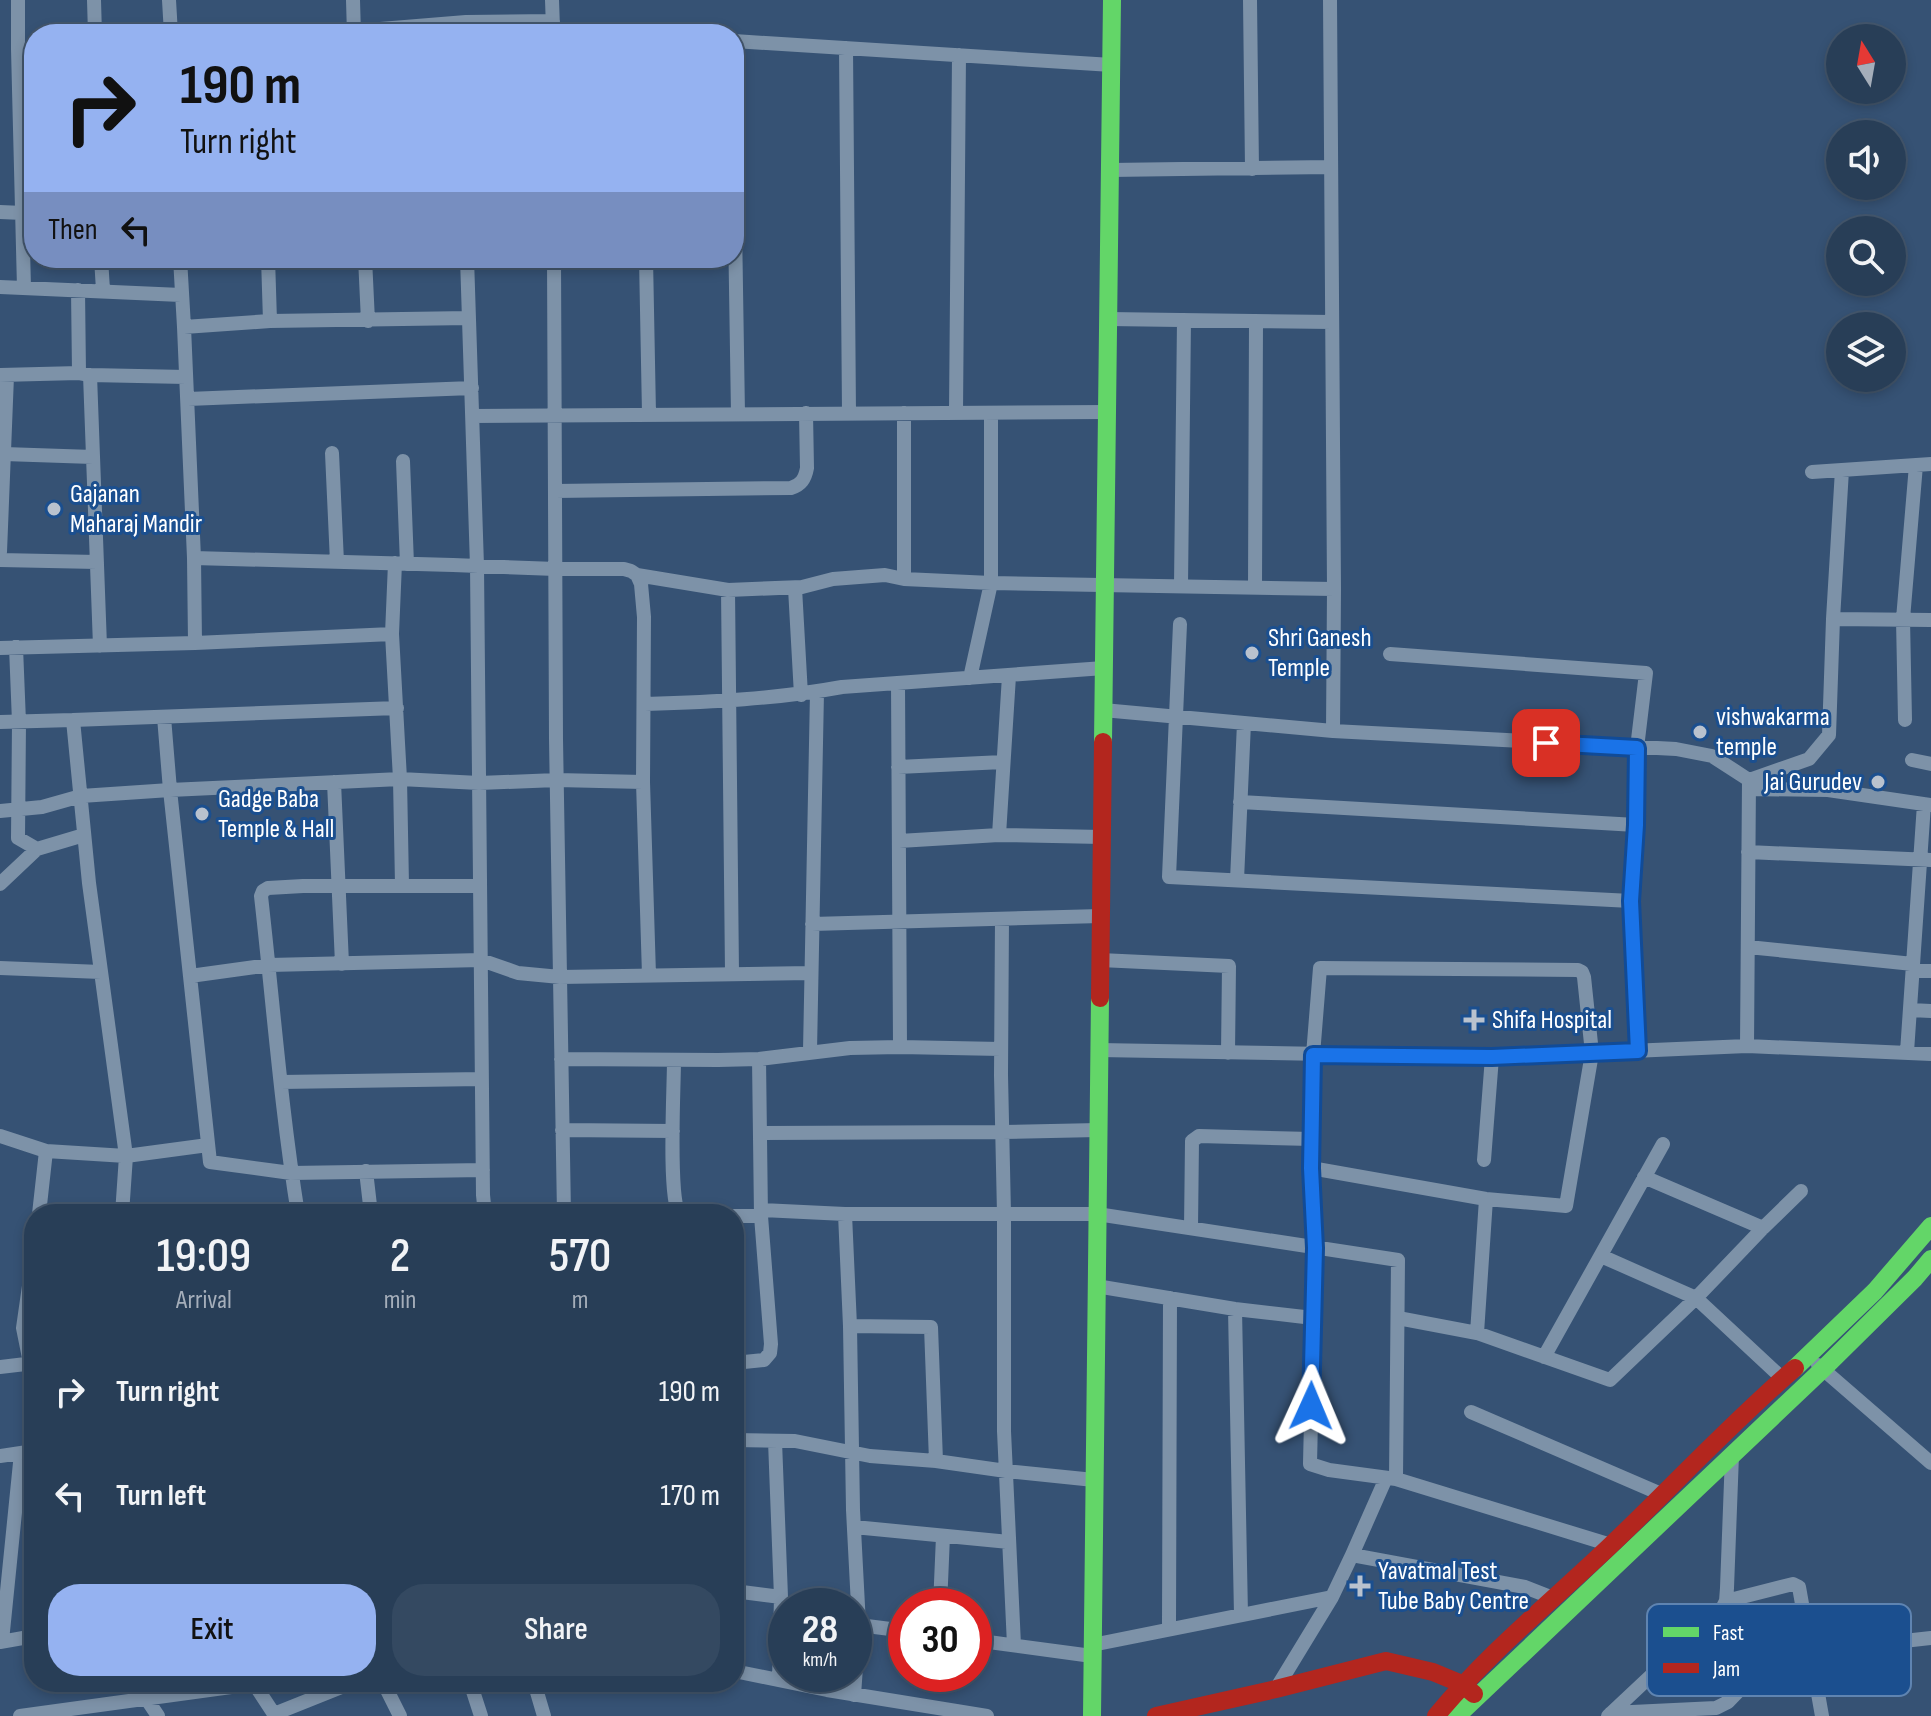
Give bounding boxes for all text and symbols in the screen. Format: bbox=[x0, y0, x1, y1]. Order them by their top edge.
north arrow bbox=[1826, 24, 1906, 104]
map controls bbox=[1826, 24, 1906, 392]
text: 190 m bbox=[180, 53, 301, 120]
icon: right bbox=[48, 56, 152, 160]
button: sound bbox=[1826, 120, 1906, 200]
text: Turn right bbox=[180, 121, 297, 164]
icon: left bbox=[114, 208, 158, 252]
text: Then bbox=[48, 212, 98, 248]
button: search bbox=[1826, 216, 1906, 296]
button: layers bbox=[1826, 312, 1906, 392]
place label: Gajanan Maharaj Mandir bbox=[70, 479, 203, 540]
marker: Gajanan Maharaj Mandir bbox=[45, 500, 63, 518]
place label: Shri Ganesh Temple bbox=[1268, 623, 1372, 684]
marker: Shri Ganesh Temple bbox=[1243, 644, 1261, 662]
place label: vishwakarma temple bbox=[1716, 702, 1830, 763]
pin bbox=[1512, 709, 1580, 777]
icon: arrive bbox=[1524, 721, 1568, 765]
marker: vishwakarma temple bbox=[1691, 723, 1709, 741]
place label: Jai Gurudev bbox=[1763, 767, 1862, 798]
marker: Jai Gurudev bbox=[1869, 773, 1887, 791]
place label: Gadge Baba Temple & Hall bbox=[218, 784, 334, 845]
marker: Gadge Baba Temple & Hall bbox=[193, 805, 211, 823]
place label: Shifa Hospital bbox=[1492, 1005, 1612, 1036]
marker: Shifa Hospital bbox=[1463, 1009, 1485, 1031]
text: 19:09 bbox=[157, 1228, 251, 1285]
text: 2 bbox=[390, 1228, 410, 1285]
text: 570 bbox=[549, 1228, 611, 1285]
text: Arrival bbox=[176, 1285, 232, 1316]
text: min bbox=[384, 1285, 416, 1316]
text: m bbox=[572, 1285, 588, 1316]
position arrow bbox=[1269, 1364, 1353, 1448]
icon: right bbox=[48, 1370, 92, 1414]
text: Turn right bbox=[116, 1374, 219, 1410]
text: 190 m bbox=[659, 1374, 720, 1410]
icon: left bbox=[48, 1474, 92, 1518]
text: Turn left bbox=[116, 1478, 206, 1514]
text: 170 m bbox=[660, 1478, 720, 1514]
place label: Yavatmal Test Tube Baby Centre bbox=[1378, 1556, 1529, 1617]
marker: Yavatmal Test Tube Baby Centre bbox=[1349, 1575, 1371, 1597]
button: Exit bbox=[48, 1584, 376, 1676]
button: Share bbox=[392, 1584, 720, 1676]
speed limit sign: 30 bbox=[888, 1588, 992, 1692]
legend bbox=[1647, 1604, 1911, 1696]
text: 28 bbox=[802, 1606, 838, 1654]
text: Fast bbox=[1713, 1620, 1744, 1647]
text: km/h bbox=[803, 1648, 837, 1672]
text: Jam bbox=[1712, 1656, 1740, 1683]

